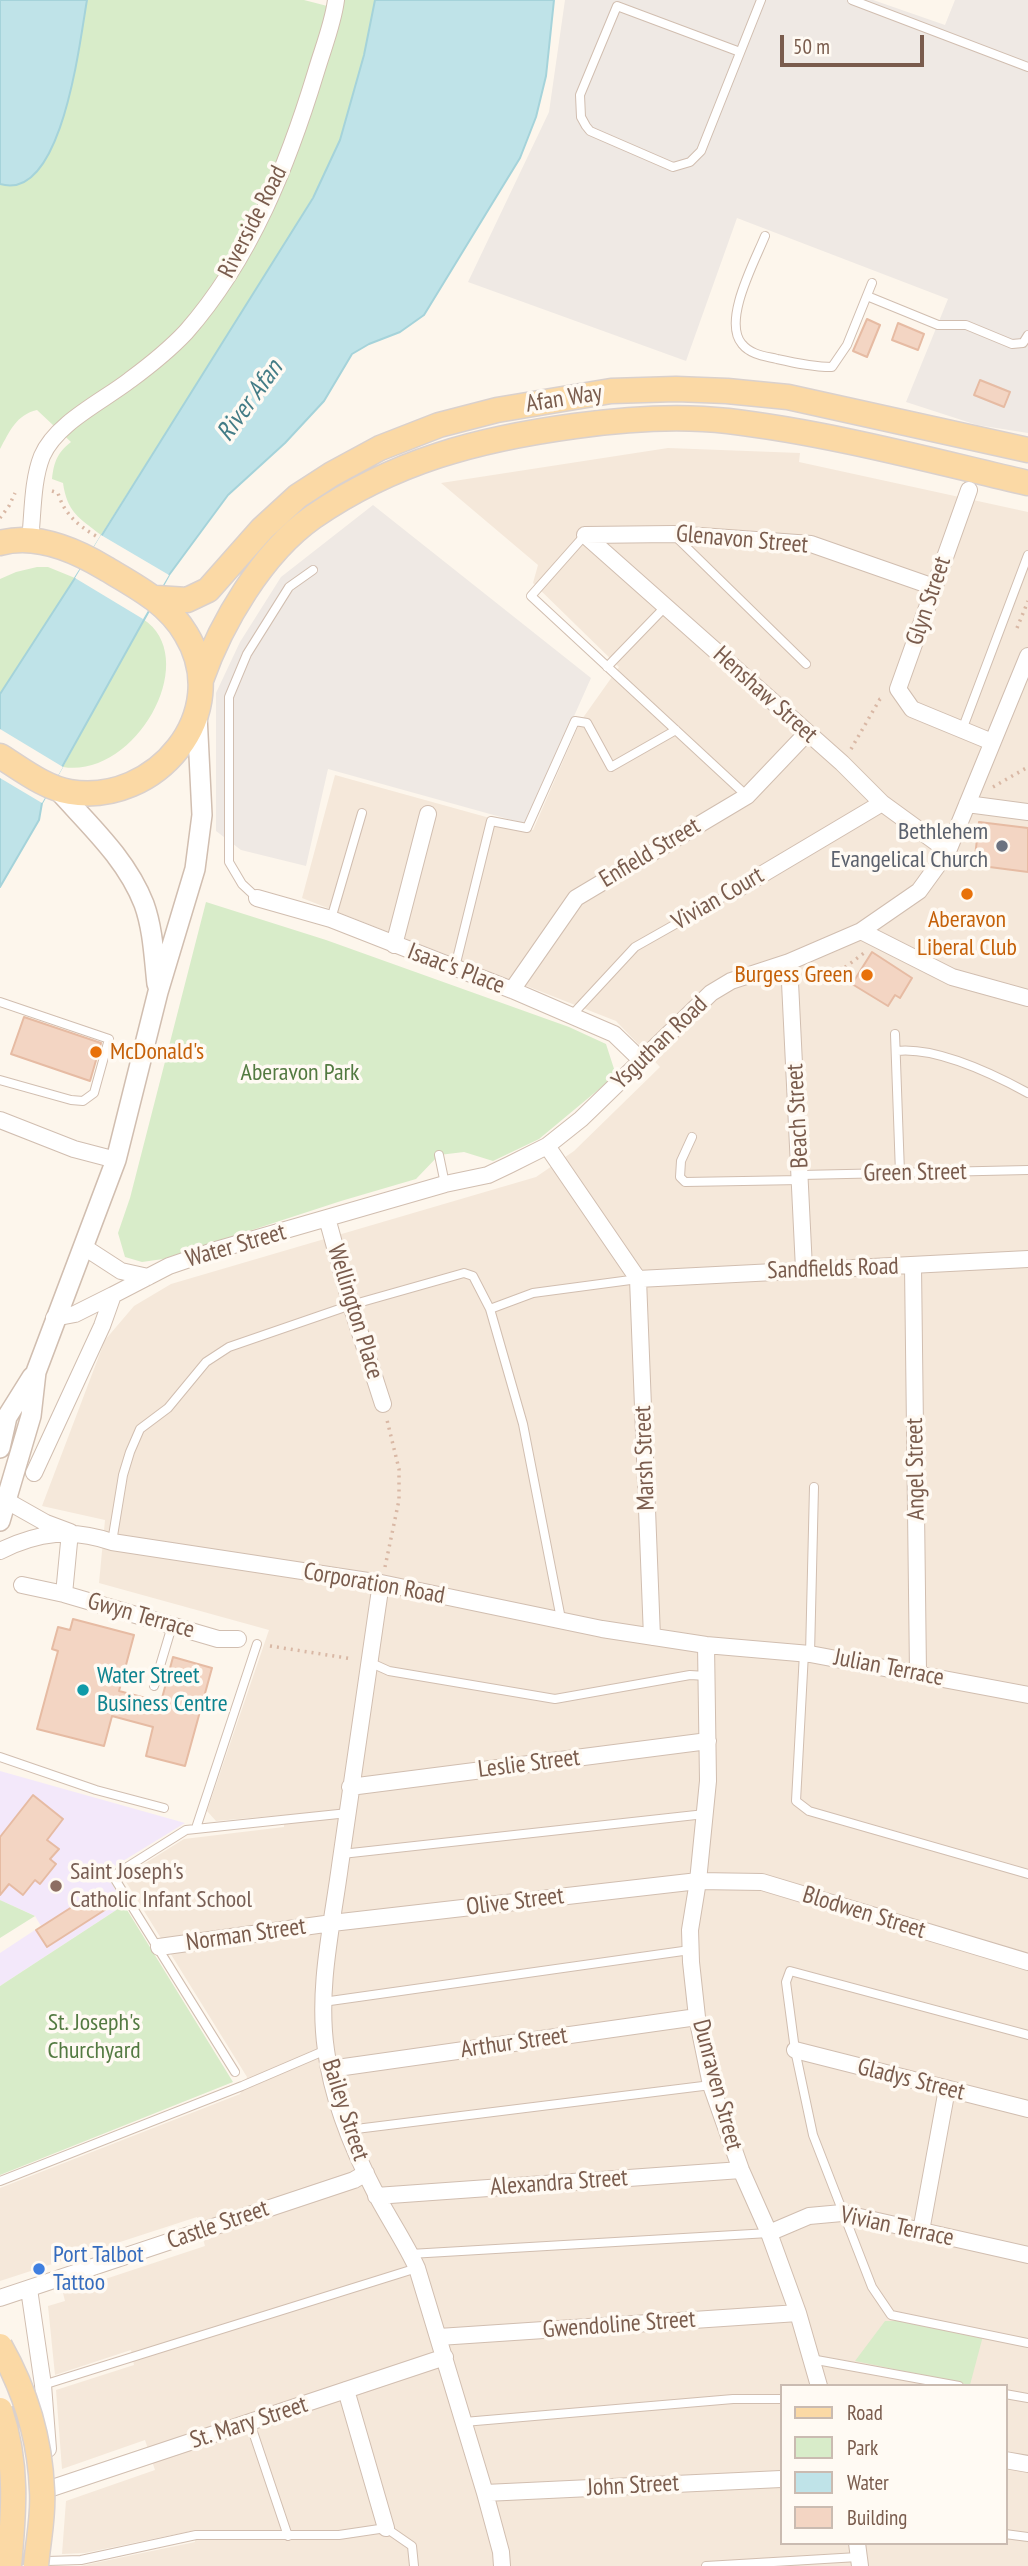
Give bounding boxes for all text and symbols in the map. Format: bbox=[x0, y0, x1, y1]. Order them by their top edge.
scale bar bbox=[783, 21, 926, 65]
text: 50 m bbox=[793, 33, 830, 60]
street label: Riverside Road bbox=[212, 161, 294, 283]
water label: River Afan bbox=[210, 354, 290, 448]
street label: Afan Way bbox=[524, 379, 604, 419]
street label: Glenavon Street bbox=[675, 520, 809, 560]
street label: Glyn Street bbox=[900, 553, 958, 649]
street label: Henshaw Street bbox=[707, 641, 823, 749]
street label: Enfield Street bbox=[595, 812, 705, 894]
place label: Bethlehem Evangelical Church bbox=[831, 818, 988, 874]
marker: Bethlehem Evangelical Church bbox=[994, 838, 1010, 854]
street label: Vivian Court bbox=[667, 861, 769, 937]
marker: Aberavon Liberal Club bbox=[959, 886, 975, 902]
place label: Aberavon Liberal Club bbox=[917, 906, 1017, 962]
street label: Isaac's Place bbox=[403, 937, 509, 1001]
place label: Burgess Green bbox=[735, 961, 853, 989]
marker: Burgess Green bbox=[859, 967, 875, 983]
street label: Ysguthan Road bbox=[606, 990, 714, 1096]
place label: McDonald's bbox=[110, 1038, 204, 1066]
marker: McDonald's bbox=[88, 1044, 104, 1060]
park label: Aberavon Park bbox=[241, 1059, 359, 1087]
street label: Beach Street bbox=[781, 1063, 815, 1169]
street label: Green Street bbox=[863, 1158, 967, 1188]
street label: Water Street bbox=[183, 1218, 289, 1274]
street label: Wellington Place bbox=[321, 1241, 389, 1383]
street label: Sandfields Road bbox=[767, 1252, 899, 1286]
street label: Marsh Street bbox=[629, 1405, 661, 1511]
street label: Angel Street bbox=[901, 1417, 931, 1521]
street label: Corporation Road bbox=[301, 1557, 447, 1611]
street label: Gwyn Terrace bbox=[84, 1587, 198, 1645]
street label: Julian Terrace bbox=[832, 1643, 946, 1693]
place label: Water Street Business Centre bbox=[97, 1662, 228, 1718]
marker: Water Street Business Centre bbox=[75, 1682, 91, 1698]
street label: Leslie Street bbox=[476, 1743, 582, 1785]
place label: Saint Joseph's Catholic Infant School bbox=[70, 1858, 252, 1914]
marker: Saint Joseph's Catholic Infant School bbox=[48, 1878, 64, 1894]
street label: Blodwen Street bbox=[799, 1881, 929, 1945]
street label: Olive Street bbox=[465, 1882, 565, 1922]
street label: Norman Street bbox=[184, 1912, 308, 1958]
park label: St. Joseph's Churchyard bbox=[47, 2009, 141, 2065]
street label: Dunraven Street bbox=[686, 2016, 748, 2154]
street label: Arthur Street bbox=[459, 2021, 569, 2065]
street label: Gladys Street bbox=[854, 2053, 968, 2107]
street label: Bailey Street bbox=[315, 2056, 375, 2164]
street label: Alexandra Street bbox=[489, 2164, 629, 2202]
street label: Castle Street bbox=[164, 2194, 272, 2256]
street label: Vivian Terrace bbox=[838, 2201, 956, 2253]
place label: Port Talbot Tattoo bbox=[53, 2241, 144, 2297]
marker: Port Talbot Tattoo bbox=[31, 2261, 47, 2277]
street label: Gwendoline Street bbox=[542, 2305, 696, 2345]
legend bbox=[780, 2384, 1007, 2545]
street label: St. Mary Street bbox=[187, 2391, 311, 2455]
text: Road bbox=[847, 2399, 883, 2426]
text: Park bbox=[847, 2434, 878, 2461]
street label: John Street bbox=[586, 2469, 680, 2503]
text: Water bbox=[847, 2469, 889, 2496]
text: Building bbox=[847, 2504, 907, 2531]

